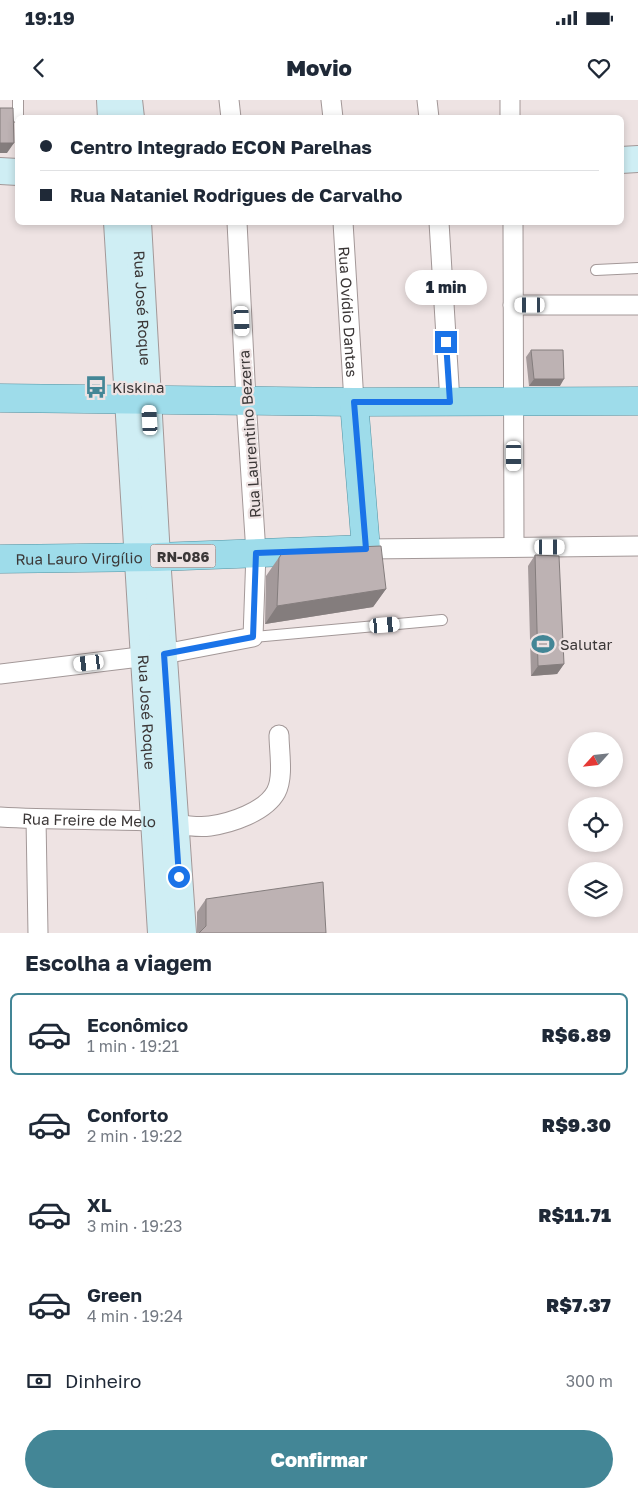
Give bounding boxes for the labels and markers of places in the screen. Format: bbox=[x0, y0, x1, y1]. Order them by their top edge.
bus stop icon: Kiskina bbox=[83, 374, 109, 400]
place label: Kiskina bbox=[112, 378, 165, 396]
sports icon: Salutar bbox=[530, 631, 556, 657]
place label: Salutar bbox=[560, 635, 612, 653]

